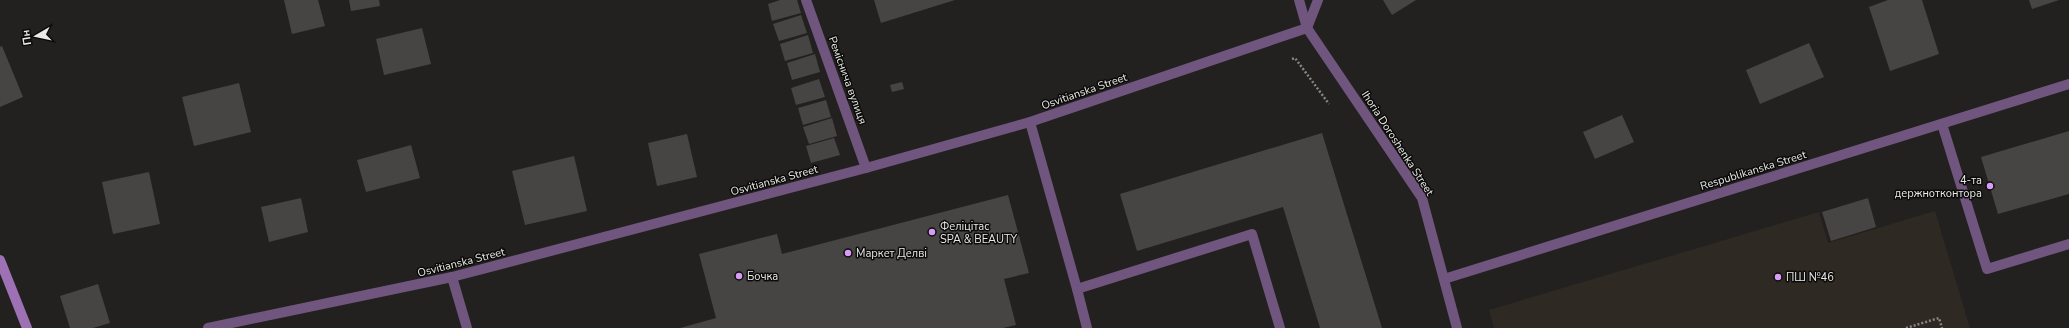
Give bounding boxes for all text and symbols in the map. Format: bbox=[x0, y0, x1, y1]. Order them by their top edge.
north arrow bbox=[16, 16, 56, 56]
text: Пн bbox=[18, 29, 35, 46]
street label: Реміснича вулиця bbox=[825, 34, 870, 126]
street label: Osvitianska Street bbox=[1039, 70, 1129, 113]
street label: Ihoria Doroshenka Street bbox=[1358, 88, 1437, 199]
street label: Respublikanska Street bbox=[1698, 147, 1808, 194]
street label: Osvitianska Street bbox=[729, 162, 820, 199]
place label: 4-та держнотконтора bbox=[1895, 173, 1982, 201]
marker: 4-та держнотконтора bbox=[1985, 181, 1995, 191]
place label: Феліцітас SPA & BEAUTY bbox=[940, 219, 1018, 247]
marker: Феліцітас SPA & BEAUTY bbox=[927, 227, 937, 237]
street label: Osvitianska Street bbox=[416, 244, 507, 281]
place label: Маркет Делві bbox=[856, 246, 927, 261]
marker: Маркет Делві bbox=[843, 248, 853, 258]
place label: Бочка bbox=[747, 269, 778, 284]
place label: ПШ №46 bbox=[1786, 270, 1834, 285]
marker: Бочка bbox=[734, 271, 744, 281]
marker: ПШ №46 bbox=[1773, 272, 1783, 282]

